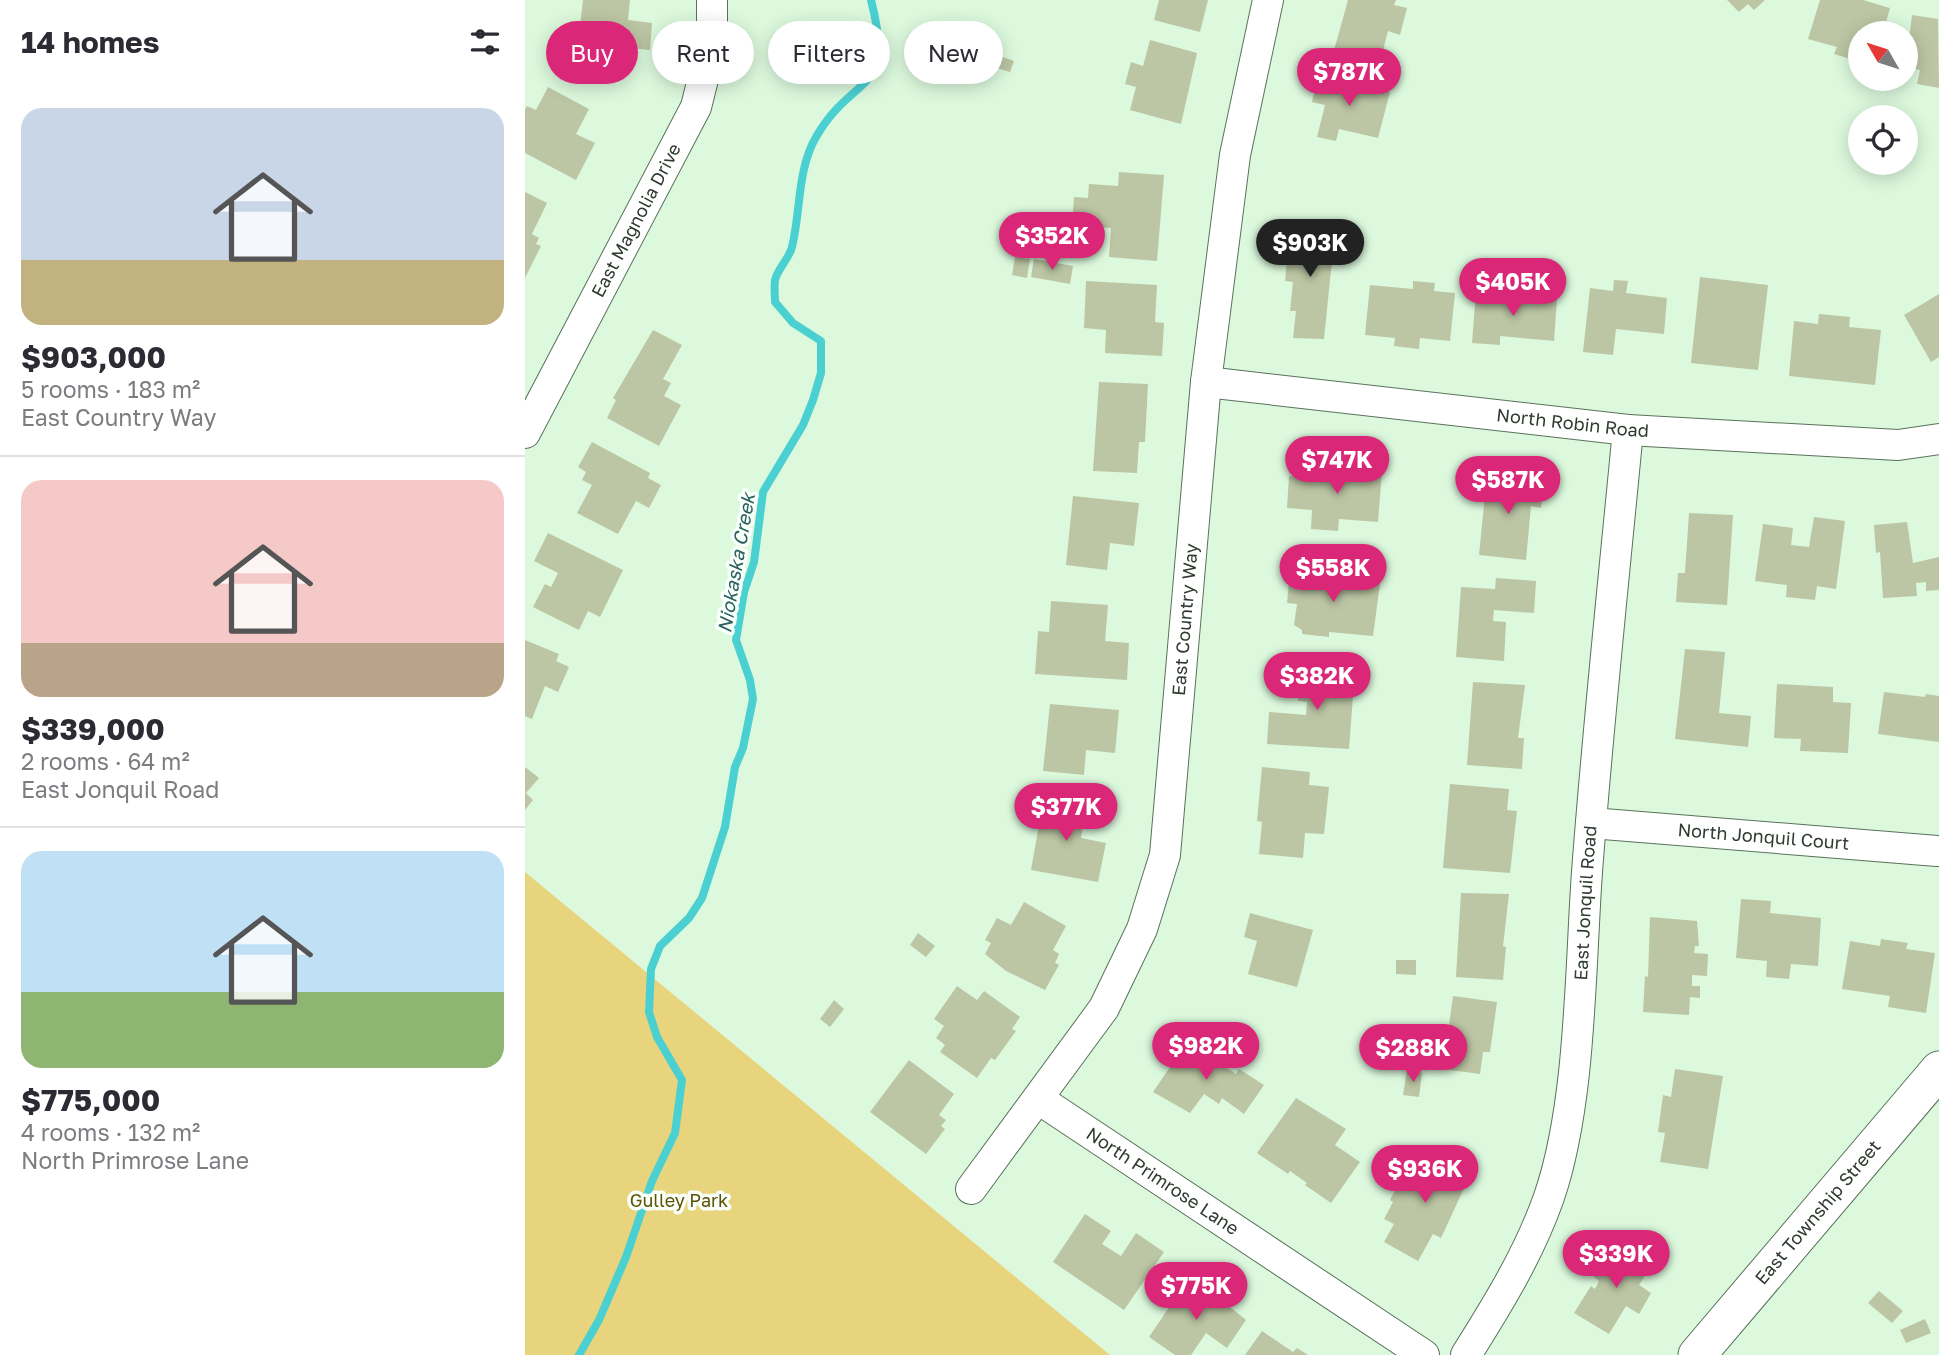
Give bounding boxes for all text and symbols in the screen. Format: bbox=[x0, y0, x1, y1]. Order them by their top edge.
chip: Buy bbox=[546, 21, 638, 84]
chip: Rent bbox=[652, 21, 754, 84]
chip: Filters bbox=[768, 21, 890, 84]
chip: New bbox=[904, 21, 1003, 84]
north arrow bbox=[1848, 21, 1918, 91]
map controls bbox=[1848, 21, 1918, 175]
icon: filters bbox=[466, 23, 504, 61]
text: 14 homes bbox=[21, 24, 160, 60]
pin: $787K bbox=[1300, 48, 1398, 108]
text: $787K bbox=[1313, 57, 1385, 85]
button: locate bbox=[1848, 105, 1918, 175]
street label: East Magnolia Drive bbox=[586, 139, 685, 301]
icon: home bbox=[200, 154, 326, 280]
pin: $352K bbox=[1003, 212, 1101, 272]
pin: $903K bbox=[1261, 219, 1359, 279]
text: $352K bbox=[1015, 221, 1089, 249]
text: $903K bbox=[1272, 228, 1348, 256]
pin: $405K bbox=[1464, 258, 1562, 318]
text: $405K bbox=[1475, 267, 1551, 295]
text: $903,000 bbox=[21, 339, 166, 375]
text: 5 rooms · 183 m² bbox=[21, 375, 200, 403]
text: East Country Way bbox=[21, 403, 216, 431]
street label: North Robin Road bbox=[1495, 403, 1649, 441]
pin: $747K bbox=[1288, 436, 1386, 496]
text: $747K bbox=[1301, 445, 1373, 473]
pin: $587K bbox=[1459, 456, 1557, 516]
text: $587K bbox=[1471, 465, 1545, 493]
water label: Niokaska Creek bbox=[712, 489, 759, 634]
icon: home bbox=[200, 526, 326, 652]
street label: East Country Way bbox=[1167, 542, 1202, 697]
pin: $558K bbox=[1284, 544, 1382, 604]
text: $558K bbox=[1296, 553, 1370, 581]
pin: $382K bbox=[1268, 652, 1366, 712]
text: $382K bbox=[1280, 661, 1354, 689]
text: $339,000 bbox=[21, 711, 165, 747]
text: 2 rooms · 64 m² bbox=[21, 747, 190, 775]
text: East Jonquil Road bbox=[21, 775, 219, 803]
pin: $377K bbox=[1017, 784, 1115, 843]
text: $377K bbox=[1030, 792, 1102, 820]
street label: North Jonquil Court bbox=[1677, 818, 1850, 854]
street label: East Jonquil Road bbox=[1569, 825, 1601, 981]
icon: home bbox=[200, 897, 326, 1023]
pin: $982K bbox=[1157, 1023, 1255, 1082]
pin: $288K bbox=[1364, 1024, 1462, 1084]
text: $982K bbox=[1168, 1031, 1244, 1059]
text: $288K bbox=[1375, 1033, 1451, 1061]
text: $775,000 bbox=[21, 1082, 160, 1118]
text: 4 rooms · 132 m² bbox=[21, 1118, 200, 1146]
street label: North Primrose Lane bbox=[1083, 1122, 1243, 1239]
street label: East Township Street bbox=[1750, 1135, 1885, 1288]
text: North Primrose Lane bbox=[21, 1146, 249, 1174]
pin: $936K bbox=[1376, 1146, 1474, 1205]
text: $936K bbox=[1387, 1154, 1463, 1182]
park label: Gulley Park bbox=[630, 1189, 728, 1211]
pin: $339K bbox=[1567, 1230, 1665, 1290]
text: $339K bbox=[1579, 1239, 1653, 1267]
pin: $775K bbox=[1147, 1262, 1245, 1322]
text: $775K bbox=[1160, 1271, 1232, 1299]

